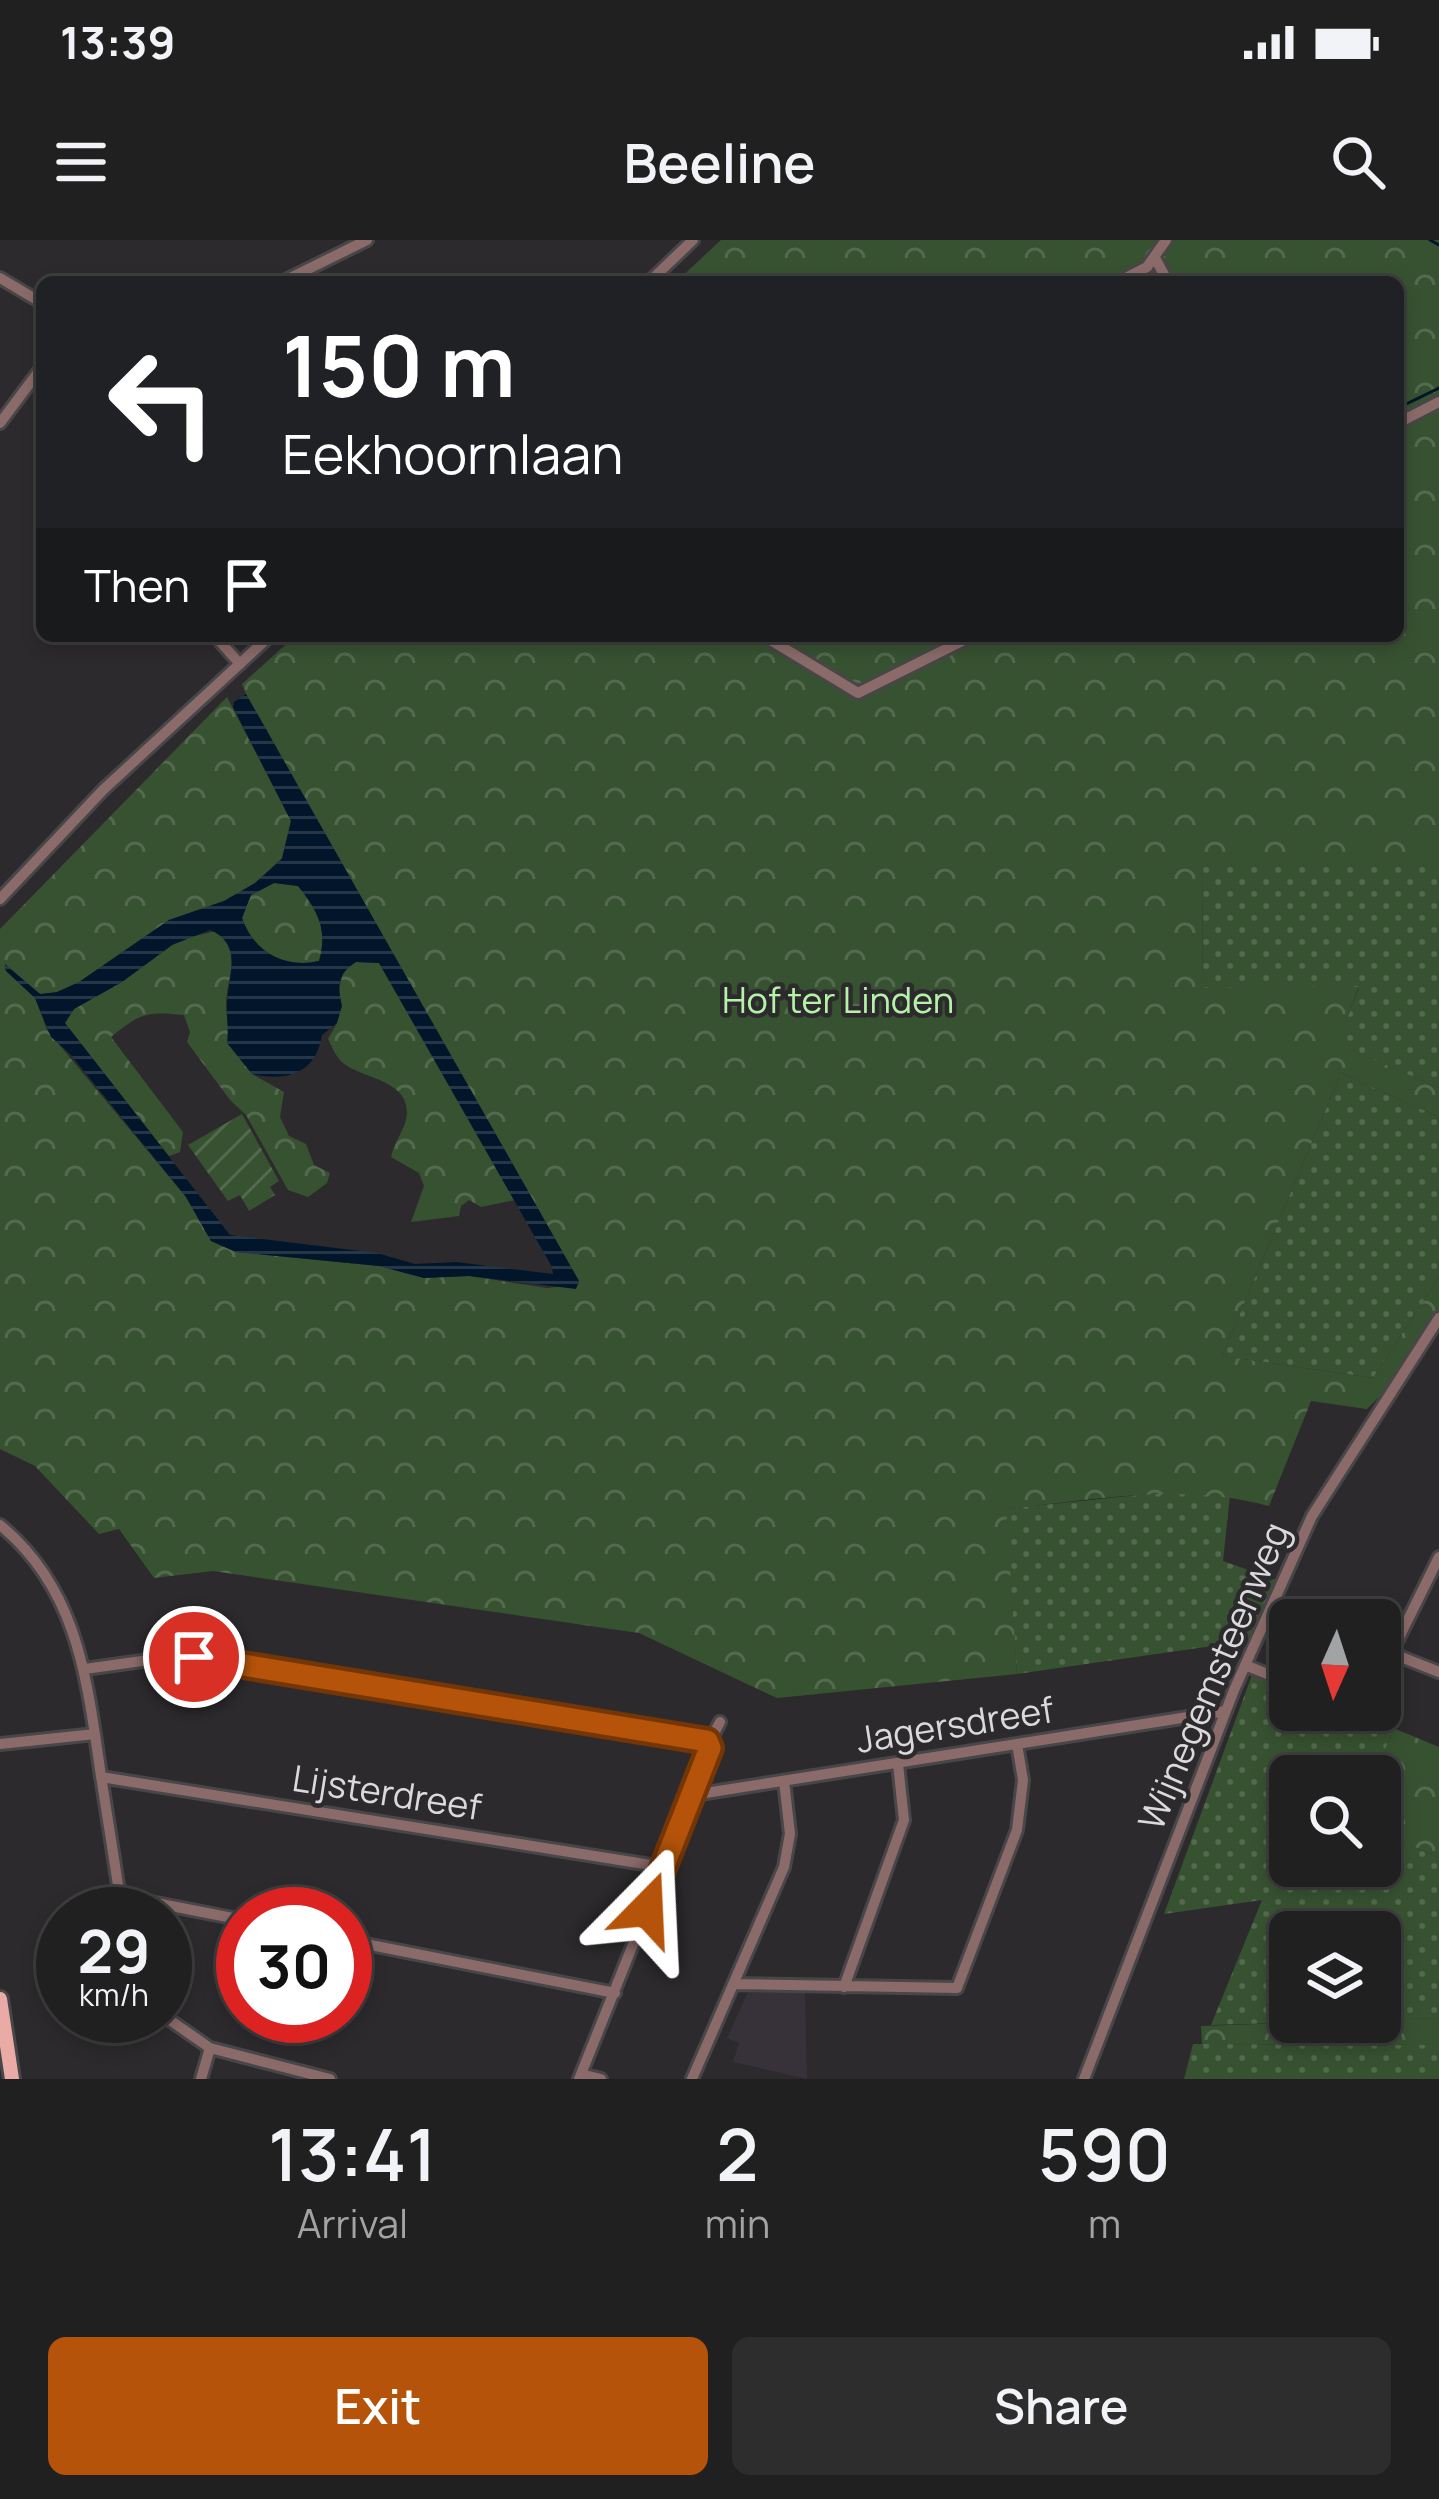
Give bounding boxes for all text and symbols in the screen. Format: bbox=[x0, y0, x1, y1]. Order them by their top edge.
text: 13:39 bbox=[60, 11, 175, 73]
text: Beeline bbox=[624, 125, 815, 199]
icon: menu bbox=[48, 129, 114, 195]
icon: search bbox=[1325, 129, 1391, 195]
text: 150 m bbox=[282, 307, 516, 422]
icon: left bbox=[84, 324, 240, 480]
text: Eekhoornlaan bbox=[282, 416, 623, 490]
icon: arrive bbox=[214, 552, 280, 618]
text: Then bbox=[84, 554, 190, 616]
park label: Hof ter Linden bbox=[722, 975, 954, 1024]
street label: Wijnegemsteenweg bbox=[1126, 1515, 1300, 1837]
north arrow bbox=[1269, 1599, 1401, 1731]
map controls bbox=[1269, 1599, 1401, 2043]
pin bbox=[143, 1606, 245, 1708]
icon: arrive bbox=[161, 1624, 227, 1690]
street label: Jagersdreef bbox=[853, 1684, 1057, 1764]
street label: Lijsterdreef bbox=[289, 1753, 485, 1831]
button: search bbox=[1269, 1755, 1401, 1887]
position arrow bbox=[584, 1846, 710, 1972]
speed limit sign: 30 bbox=[216, 1887, 372, 2043]
text: 29 bbox=[77, 1909, 151, 1991]
button: layers bbox=[1269, 1911, 1401, 2043]
text: km/h bbox=[79, 1974, 149, 2015]
text: 13:41 bbox=[268, 2104, 437, 2203]
text: 2 bbox=[716, 2104, 759, 2203]
text: 590 bbox=[1038, 2104, 1171, 2203]
text: Arrival bbox=[297, 2196, 408, 2250]
text: min bbox=[705, 2196, 770, 2250]
text: m bbox=[1088, 2196, 1121, 2250]
button: Exit bbox=[48, 2337, 708, 2475]
button: Share bbox=[732, 2337, 1391, 2475]

